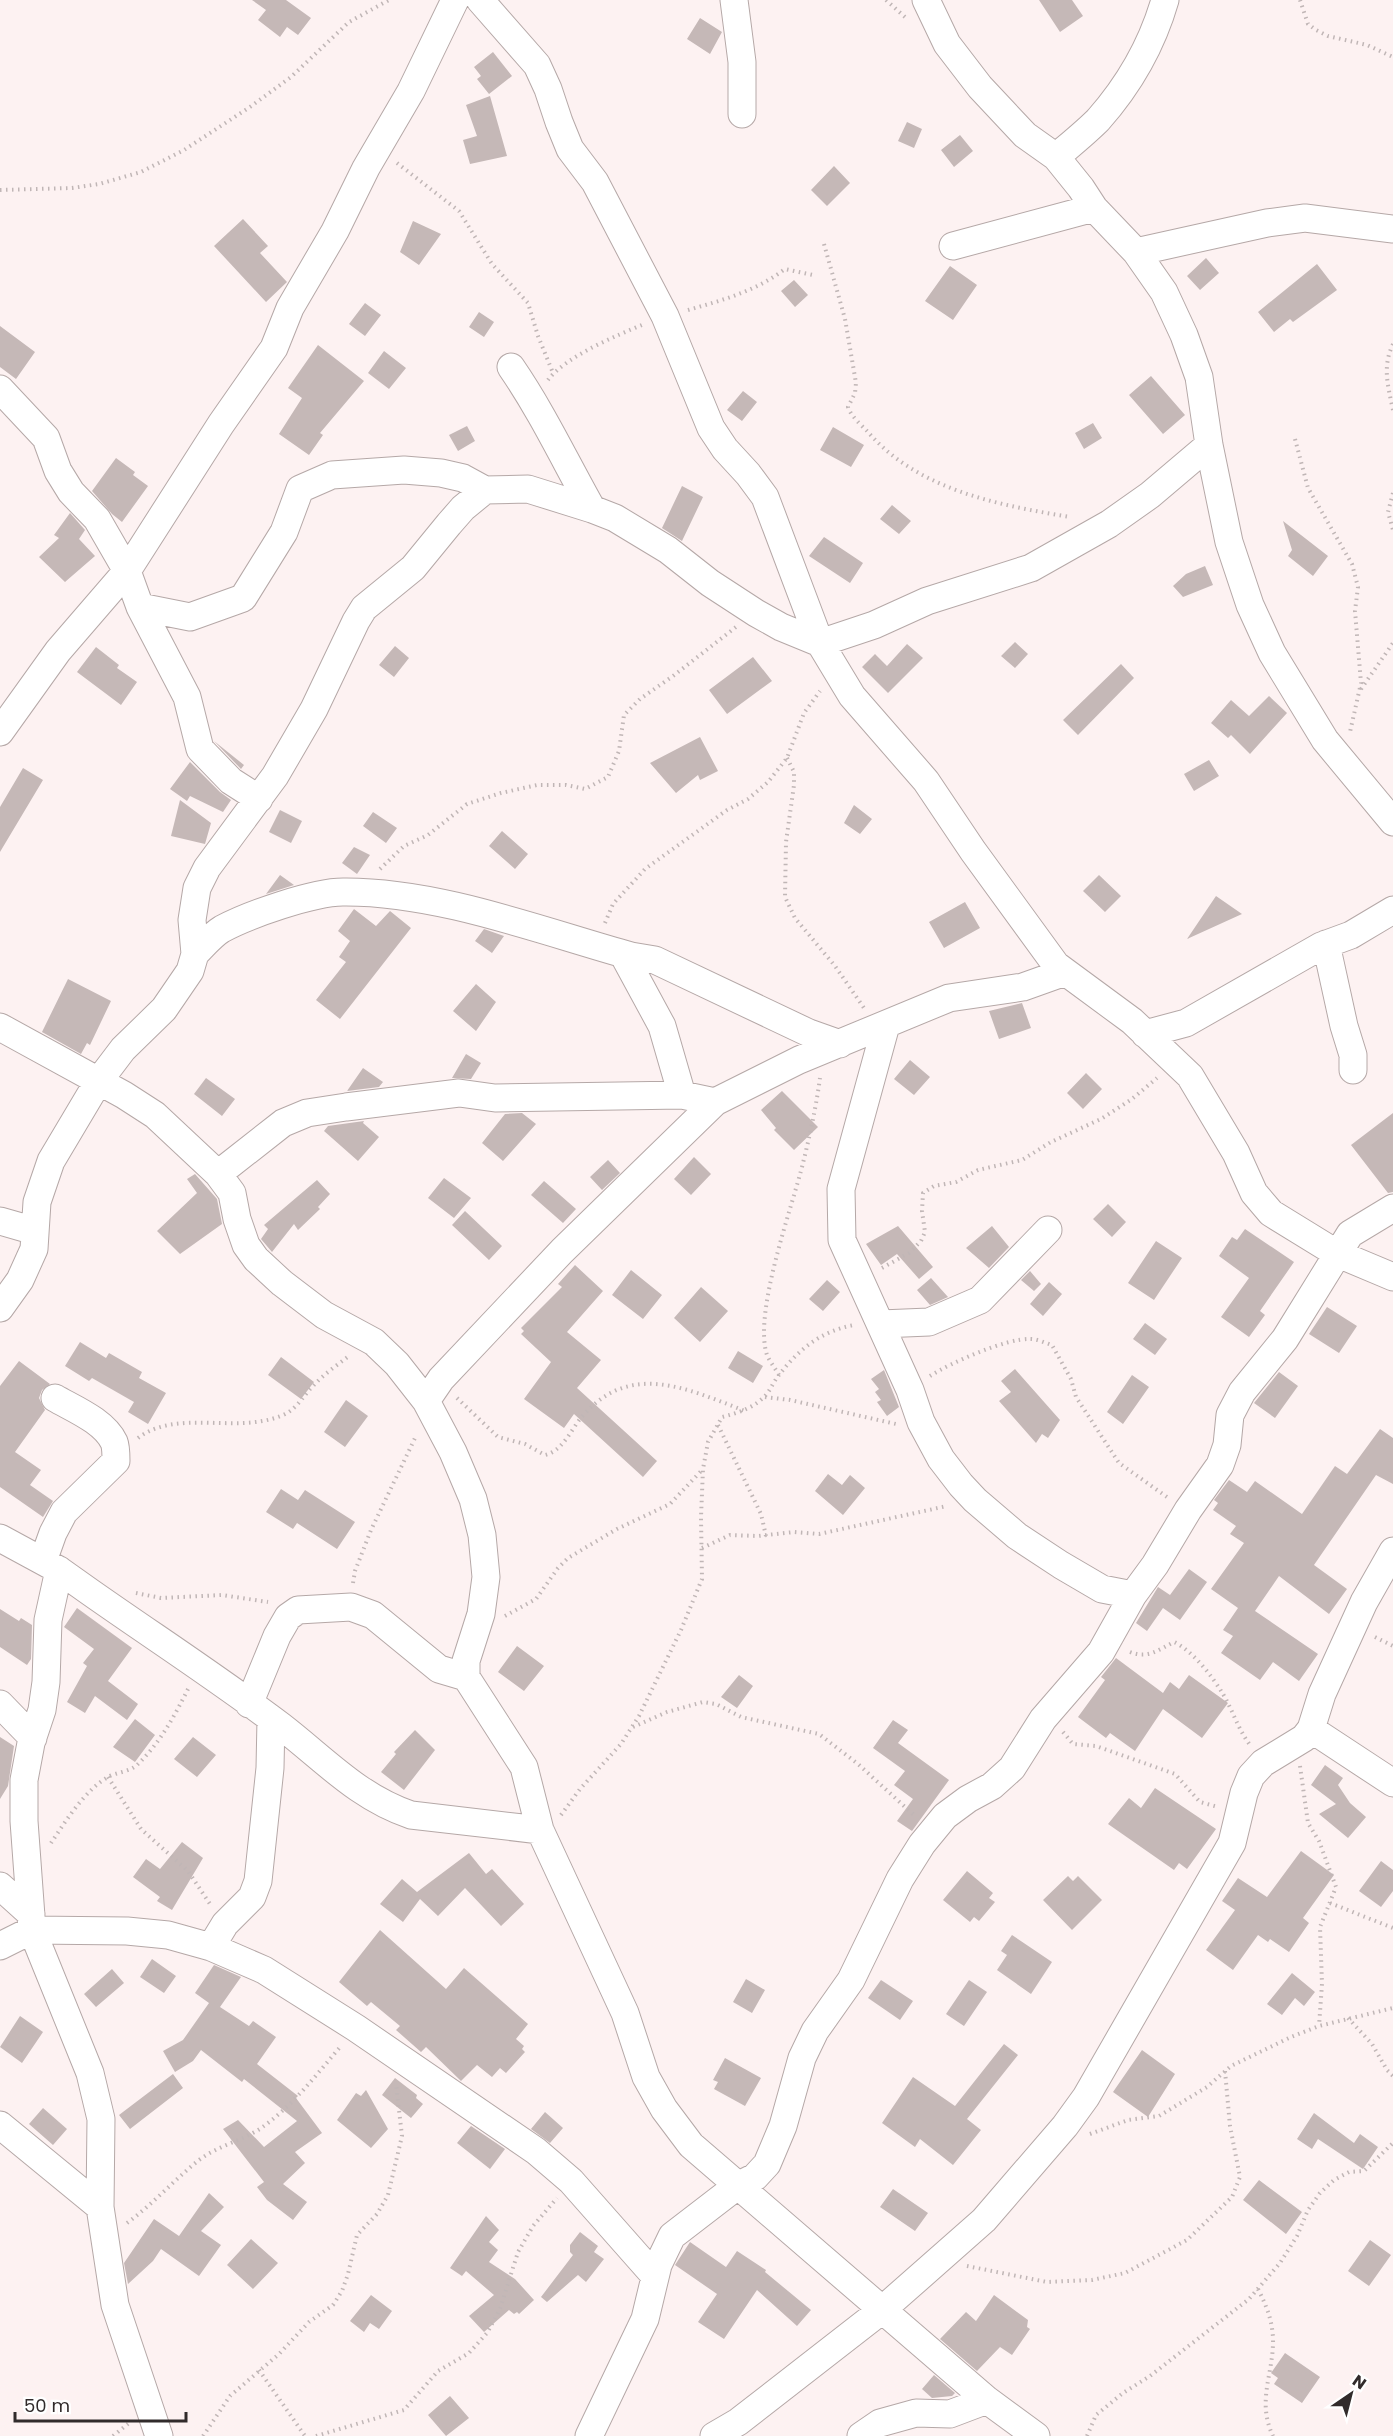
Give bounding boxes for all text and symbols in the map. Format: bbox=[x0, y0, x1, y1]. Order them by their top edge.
north arrow bbox=[1321, 2364, 1381, 2424]
text: N bbox=[1348, 2369, 1371, 2395]
scale bar bbox=[15, 2385, 186, 2423]
text: 50 m bbox=[24, 2393, 70, 2418]

